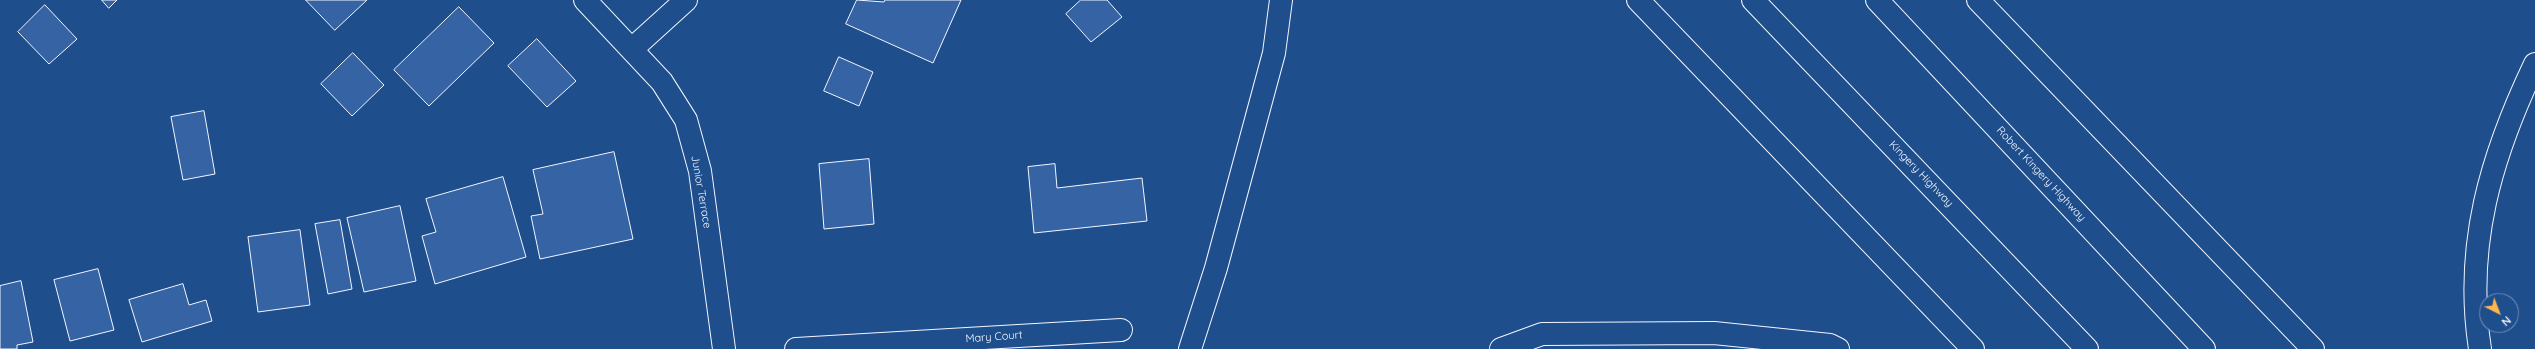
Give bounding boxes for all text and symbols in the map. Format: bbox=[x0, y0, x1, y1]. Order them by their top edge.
street label: Robert Kingery Highway bbox=[1994, 124, 2088, 224]
street label: Kingery Highway bbox=[1886, 138, 1956, 210]
street label: Junior Terrace bbox=[688, 155, 714, 229]
north arrow bbox=[2479, 293, 2519, 333]
text: N bbox=[2499, 313, 2514, 329]
street label: Mary Court bbox=[965, 328, 1023, 346]

